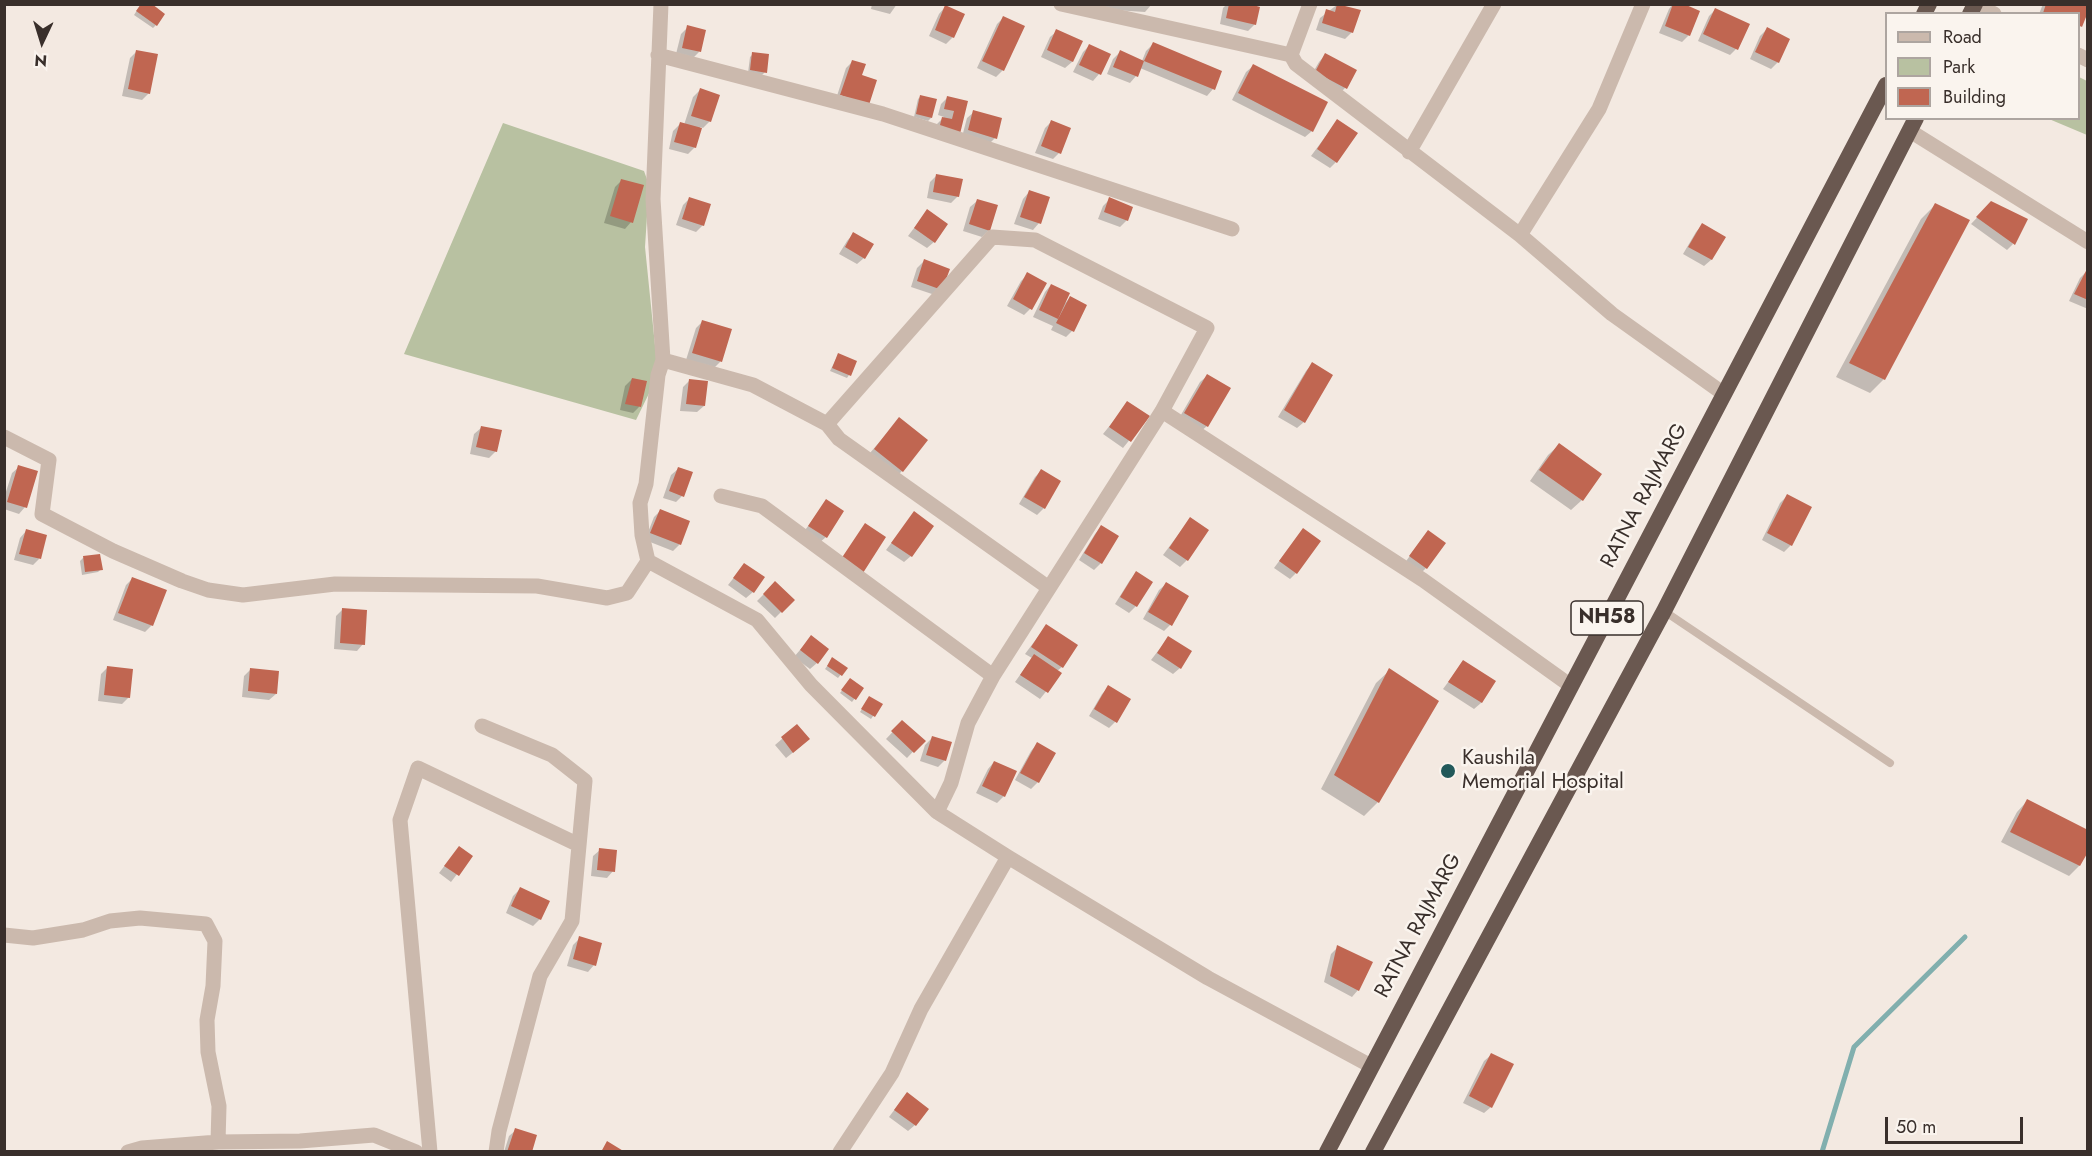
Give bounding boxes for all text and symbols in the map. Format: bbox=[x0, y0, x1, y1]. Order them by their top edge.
north arrow bbox=[12, 12, 72, 72]
legend bbox=[1885, 12, 2080, 120]
text: Road bbox=[1943, 24, 1982, 50]
text: N bbox=[34, 49, 48, 72]
text: Park bbox=[1943, 54, 1975, 80]
text: Building bbox=[1943, 84, 2006, 110]
street label: RATNA RAJMARG bbox=[1596, 419, 1694, 573]
road number: NH58 bbox=[1571, 601, 1643, 635]
place label: Kaushila Memorial Hospital bbox=[1462, 746, 1624, 796]
marker: Kaushila Memorial Hospital bbox=[1439, 762, 1457, 780]
street label: RATNA RAJMARG bbox=[1370, 849, 1468, 1003]
scale bar bbox=[1888, 1105, 2026, 1143]
text: 50 m bbox=[1896, 1114, 1936, 1140]

